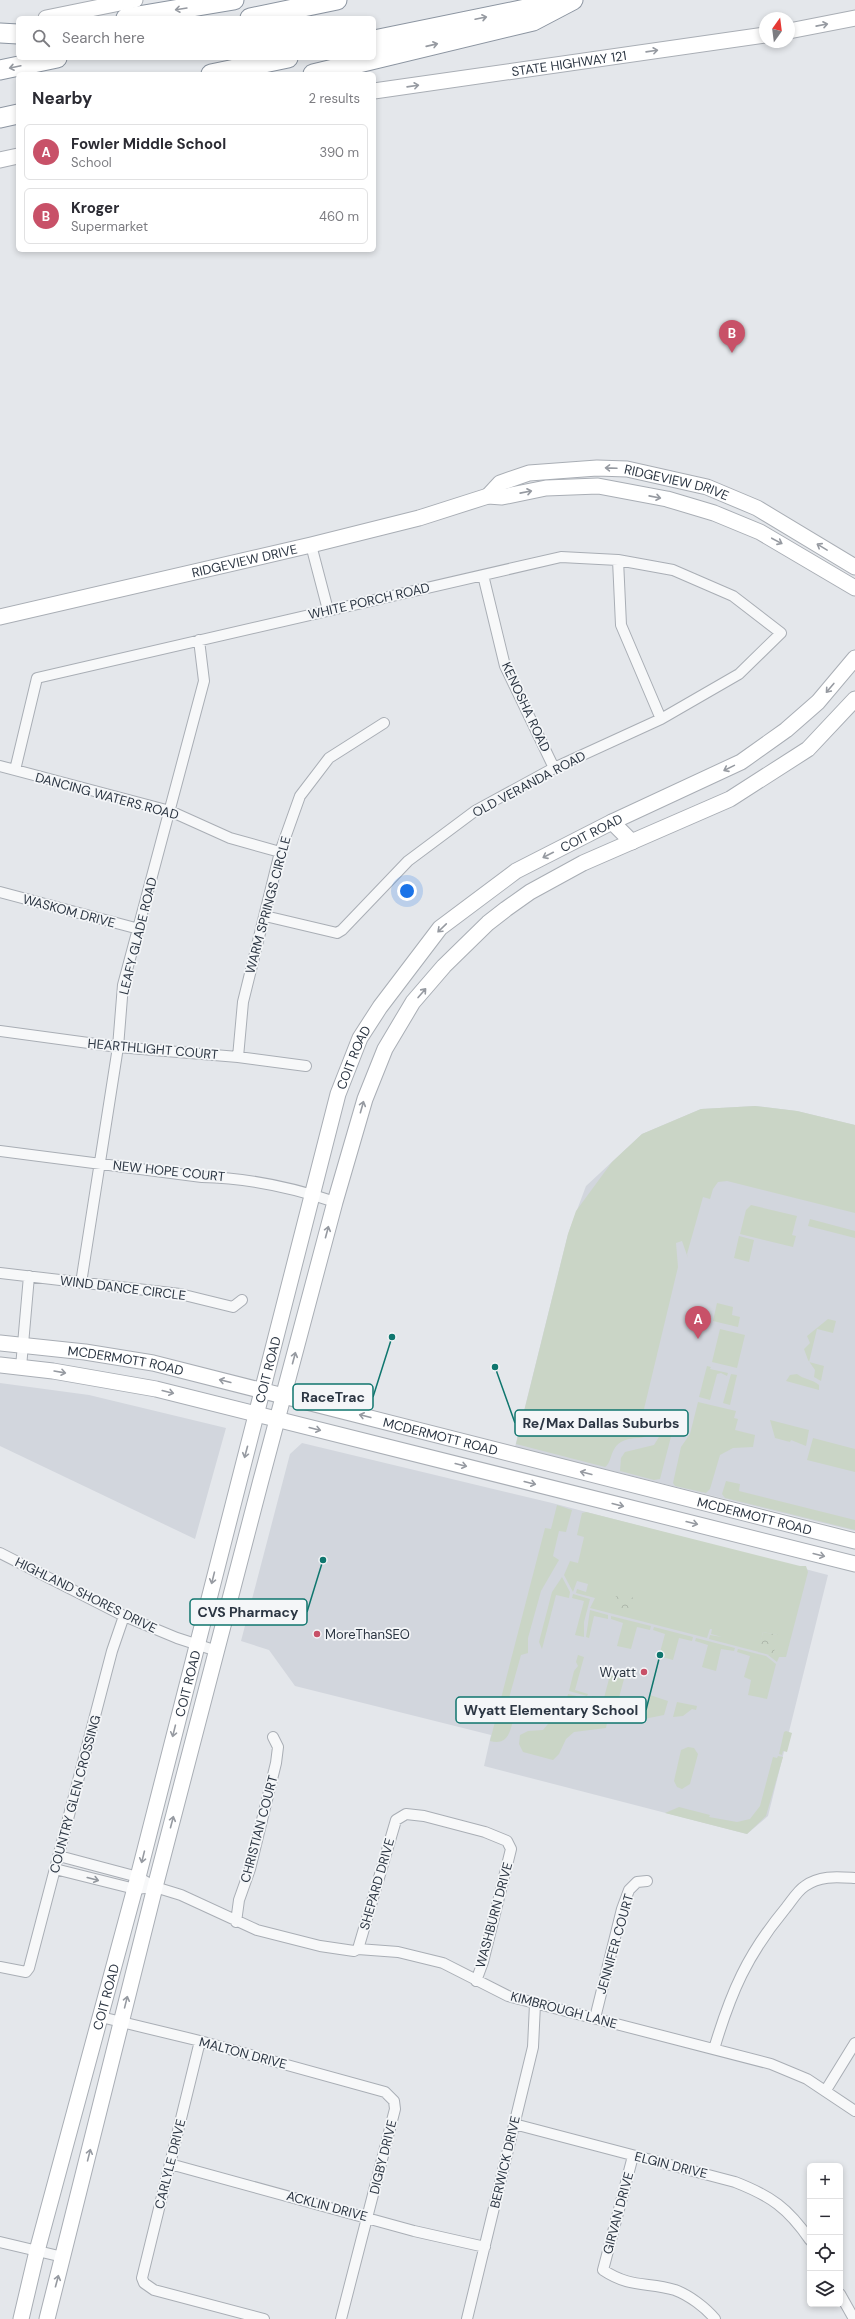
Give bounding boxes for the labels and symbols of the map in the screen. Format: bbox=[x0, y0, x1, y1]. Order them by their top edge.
one-way arrow bbox=[175, 5, 188, 13]
north arrow bbox=[759, 12, 795, 48]
one-way arrow bbox=[474, 14, 487, 22]
one-way arrow bbox=[815, 20, 828, 28]
one-way arrow bbox=[426, 40, 439, 48]
street label: STATE HIGHWAY 121 bbox=[510, 46, 628, 80]
one-way arrow bbox=[645, 47, 658, 55]
one-way arrow bbox=[9, 63, 22, 71]
one-way arrow bbox=[406, 82, 419, 90]
pin: B bbox=[719, 320, 745, 353]
street label: RIDGEVIEW DRIVE bbox=[623, 460, 732, 504]
one-way arrow bbox=[605, 464, 618, 472]
one-way arrow bbox=[519, 488, 532, 496]
one-way arrow bbox=[648, 493, 661, 501]
one-way arrow bbox=[770, 538, 782, 545]
street label: RIDGEVIEW DRIVE bbox=[190, 540, 299, 581]
one-way arrow bbox=[816, 542, 828, 550]
street label: WHITE PORCH ROAD bbox=[307, 579, 431, 623]
street label: KENOSHA ROAD bbox=[498, 659, 554, 755]
one-way arrow bbox=[825, 683, 834, 693]
street label: OLD VERANDA ROAD bbox=[469, 747, 589, 821]
one-way arrow bbox=[723, 765, 735, 772]
street label: DANCING WATERS ROAD bbox=[33, 769, 181, 823]
street label: COIT ROAD bbox=[557, 810, 625, 856]
street label: WARM SPRINGS CIRCLE bbox=[241, 834, 295, 976]
one-way arrow bbox=[542, 851, 554, 859]
street label: LEAFY GLADE ROAD bbox=[115, 875, 161, 997]
your location bbox=[397, 881, 417, 901]
street label: WASKOM DRIVE bbox=[21, 890, 117, 932]
one-way arrow bbox=[437, 923, 447, 933]
one-way arrow bbox=[417, 987, 426, 998]
street label: COIT ROAD bbox=[332, 1022, 374, 1092]
street label: HEARTHLIGHT COURT bbox=[87, 1035, 219, 1063]
one-way arrow bbox=[359, 1101, 366, 1114]
street label: NEW HOPE COURT bbox=[112, 1157, 226, 1185]
one-way arrow bbox=[324, 1226, 331, 1239]
street label: WIND DANCE CIRCLE bbox=[59, 1272, 187, 1304]
pin: A bbox=[685, 1306, 711, 1339]
street label: COIT ROAD bbox=[251, 1334, 284, 1405]
street label: MCDERMOTT ROAD bbox=[67, 1342, 186, 1379]
one-way arrow bbox=[290, 1352, 298, 1365]
one-way arrow bbox=[53, 1368, 66, 1376]
one-way arrow bbox=[219, 1377, 232, 1384]
callout: RaceTrac bbox=[293, 1384, 373, 1410]
text: RaceTrac bbox=[301, 1388, 365, 1406]
one-way arrow bbox=[161, 1389, 174, 1396]
callout: Re/Max Dallas Suburbs bbox=[515, 1410, 688, 1436]
one-way arrow bbox=[359, 1412, 372, 1420]
street label: MCDERMOTT ROAD bbox=[381, 1413, 500, 1459]
text: Re/Max Dallas Suburbs bbox=[522, 1414, 680, 1432]
one-way arrow bbox=[308, 1426, 321, 1433]
one-way arrow bbox=[242, 1445, 249, 1458]
one-way arrow bbox=[454, 1462, 467, 1470]
one-way arrow bbox=[580, 1469, 593, 1476]
one-way arrow bbox=[524, 1480, 537, 1487]
street label: MCDERMOTT ROAD bbox=[695, 1493, 814, 1538]
one-way arrow bbox=[611, 1501, 624, 1509]
one-way arrow bbox=[686, 1520, 699, 1528]
one-way arrow bbox=[812, 1552, 825, 1559]
street label: HIGHLAND SHORES DRIVE bbox=[12, 1553, 160, 1637]
one-way arrow bbox=[208, 1571, 216, 1584]
callout: CVS Pharmacy bbox=[190, 1599, 307, 1625]
text: CVS Pharmacy bbox=[197, 1603, 299, 1621]
place label: MoreThanSEO bbox=[325, 1626, 410, 1643]
marker: MoreThanSEO bbox=[312, 1629, 322, 1639]
street label: COIT ROAD bbox=[171, 1648, 204, 1718]
place label: Wyatt bbox=[600, 1664, 636, 1681]
marker: Wyatt bbox=[639, 1667, 649, 1677]
callout: Wyatt Elementary School bbox=[456, 1697, 646, 1723]
text: Wyatt Elementary School bbox=[464, 1701, 638, 1719]
street label: COUNTRY GLEN CROSSING bbox=[46, 1713, 104, 1875]
one-way arrow bbox=[170, 1724, 178, 1737]
street label: CHRISTIAN COURT bbox=[236, 1773, 282, 1885]
one-way arrow bbox=[169, 1815, 177, 1828]
street label: SHEPARD DRIVE bbox=[356, 1836, 398, 1932]
one-way arrow bbox=[139, 1850, 146, 1863]
street label: WASHBURN DRIVE bbox=[472, 1860, 516, 1970]
one-way arrow bbox=[86, 1875, 99, 1883]
street label: JENNIFER COURT bbox=[593, 1892, 637, 1996]
street label: COIT ROAD bbox=[89, 1962, 123, 2032]
street label: KIMBROUGH LANE bbox=[509, 1988, 619, 2032]
one-way arrow bbox=[123, 1996, 131, 2009]
street label: MALTON DRIVE bbox=[197, 2033, 289, 2073]
street label: BERWICK DRIVE bbox=[486, 2114, 524, 2210]
street label: CARLYLE DRIVE bbox=[151, 2117, 189, 2211]
street label: DIGBY DRIVE bbox=[366, 2118, 400, 2196]
street label: ELGIN DRIVE bbox=[633, 2148, 709, 2182]
one-way arrow bbox=[86, 2149, 93, 2162]
street label: GIRVAN DRIVE bbox=[599, 2170, 637, 2256]
street label: ACKLIN DRIVE bbox=[285, 2187, 369, 2225]
one-way arrow bbox=[54, 2275, 61, 2288]

